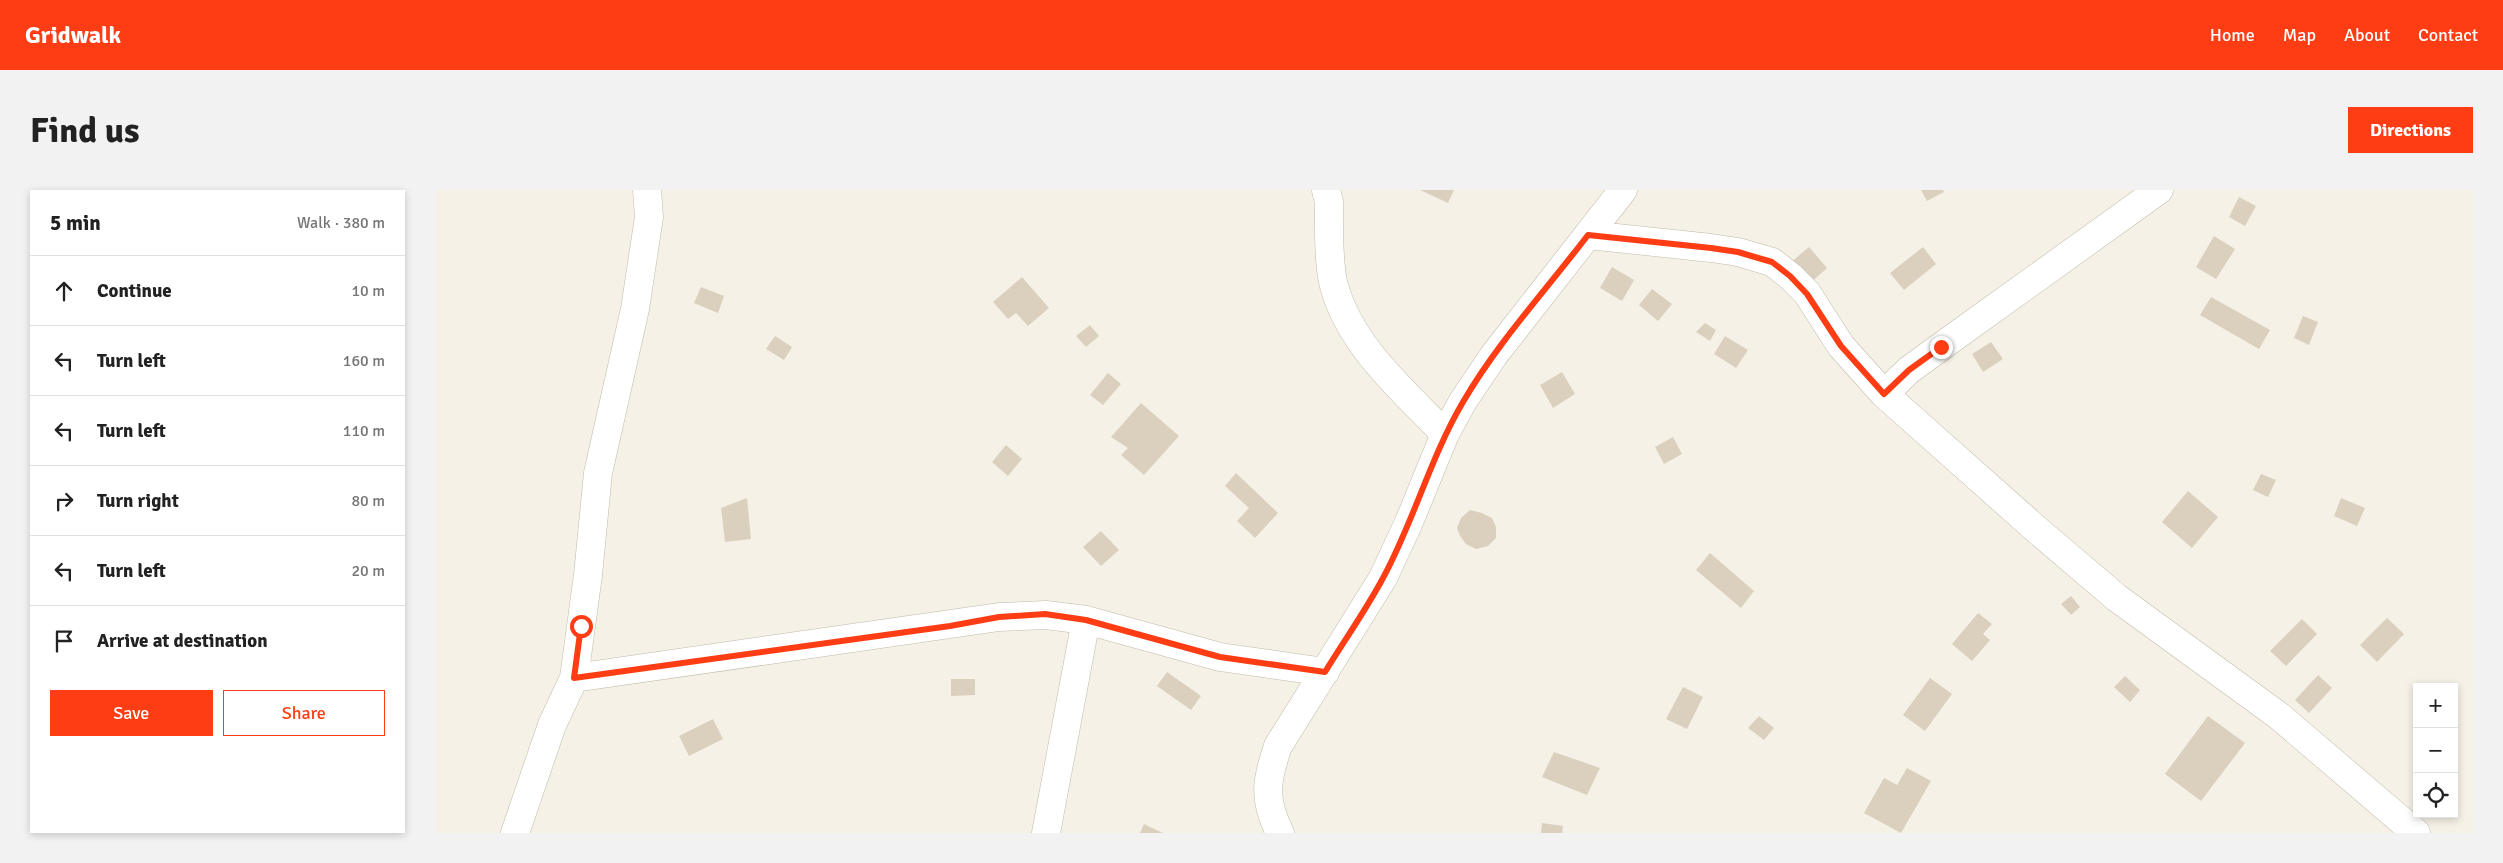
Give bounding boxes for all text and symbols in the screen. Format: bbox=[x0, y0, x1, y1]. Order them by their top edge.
text: Gridwalk bbox=[25, 20, 121, 50]
text: Home bbox=[2210, 24, 2255, 46]
text: Map bbox=[2283, 24, 2316, 46]
text: About bbox=[2344, 24, 2390, 46]
text: Contact bbox=[2418, 24, 2478, 46]
button: Directions bbox=[2348, 107, 2473, 153]
text: Find us bbox=[30, 109, 140, 152]
text: 5 min bbox=[50, 210, 101, 236]
text: Walk · 380 m bbox=[297, 213, 385, 233]
icon: ahead bbox=[50, 277, 78, 305]
text: Continue bbox=[97, 279, 172, 303]
text: 10 m bbox=[351, 281, 385, 301]
route end bbox=[1930, 336, 1953, 359]
icon: left bbox=[50, 347, 78, 375]
text: Turn left bbox=[97, 349, 166, 373]
text: 160 m bbox=[343, 351, 385, 371]
icon: left bbox=[50, 417, 78, 445]
text: Turn left bbox=[97, 419, 166, 443]
text: 110 m bbox=[343, 421, 385, 441]
icon: right bbox=[50, 487, 78, 515]
text: Turn right bbox=[97, 489, 179, 513]
text: 80 m bbox=[351, 491, 385, 511]
icon: left bbox=[50, 557, 78, 585]
text: Turn left bbox=[97, 559, 166, 583]
text: 20 m bbox=[351, 561, 385, 581]
route start bbox=[570, 615, 593, 638]
icon: arrive bbox=[50, 627, 78, 655]
text: Arrive at destination bbox=[97, 629, 268, 653]
map controls bbox=[2413, 683, 2458, 818]
button: + bbox=[2413, 683, 2458, 728]
button: Save bbox=[50, 690, 213, 736]
button: Share bbox=[223, 690, 385, 736]
button: − bbox=[2413, 728, 2458, 773]
button: locate bbox=[2413, 773, 2458, 818]

